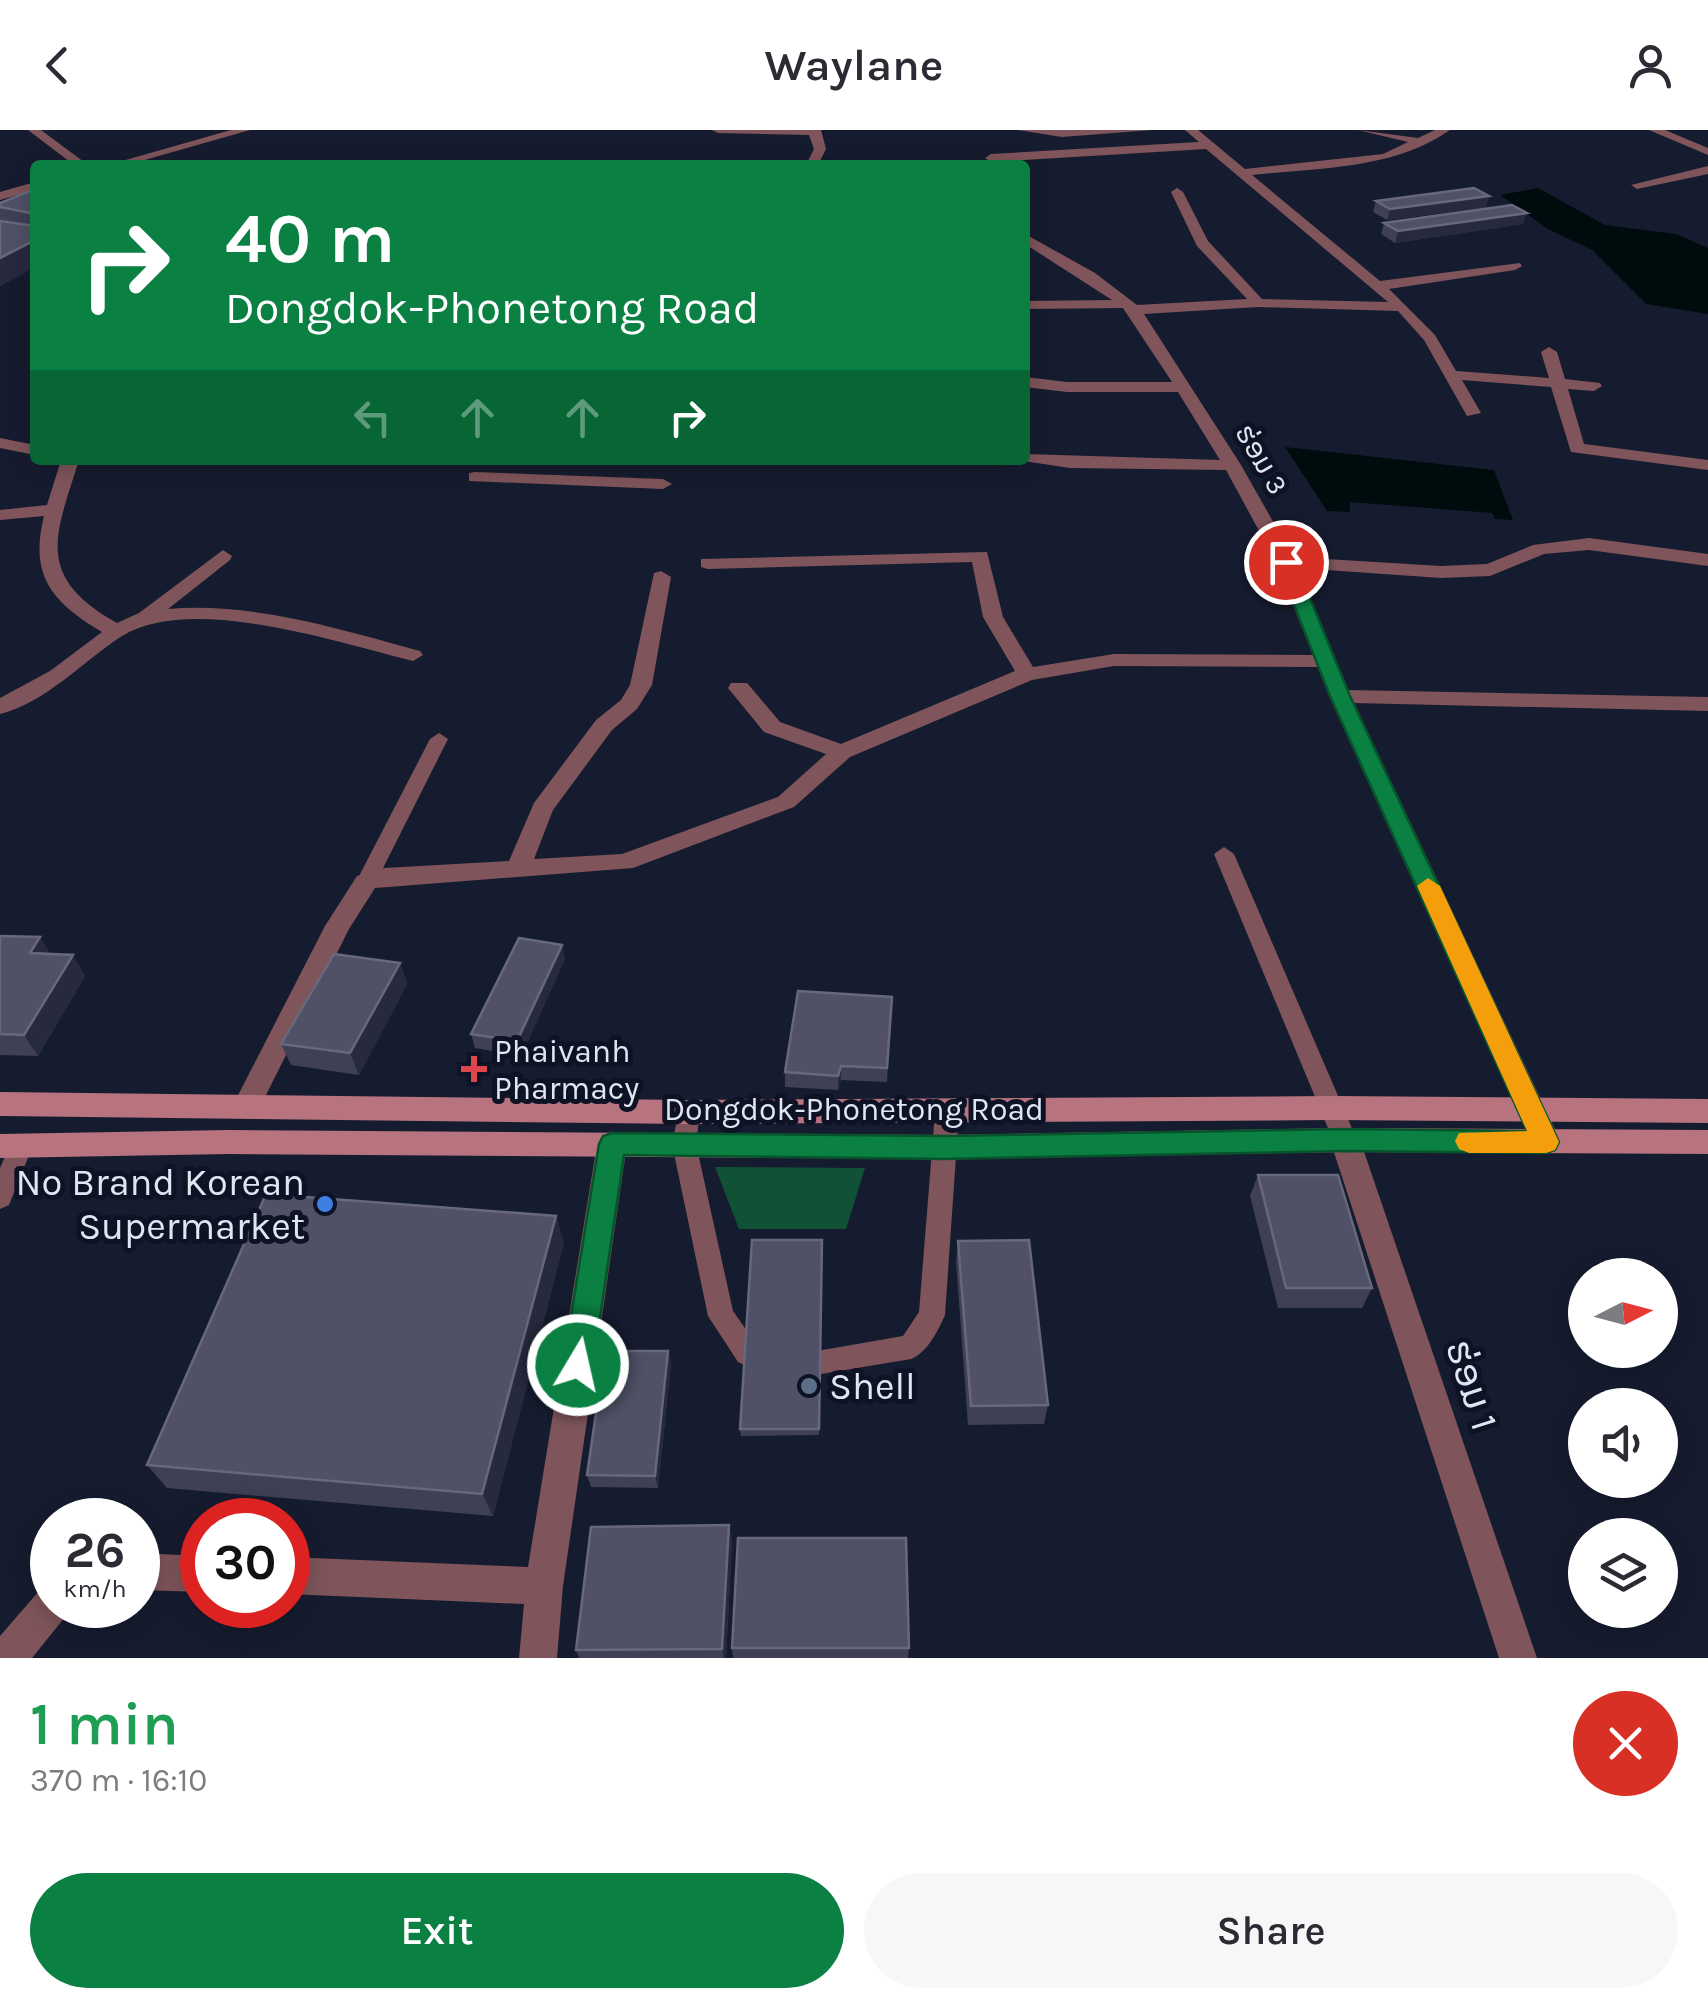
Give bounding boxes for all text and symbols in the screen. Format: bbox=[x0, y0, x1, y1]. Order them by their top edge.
icon: back bbox=[30, 38, 85, 93]
icon: person bbox=[1623, 38, 1678, 93]
text: Waylane bbox=[764, 39, 944, 91]
text: 40 m bbox=[225, 198, 395, 280]
icon: right bbox=[60, 200, 190, 330]
text: Dongdok-Phonetong Road bbox=[225, 282, 759, 334]
icon: left bbox=[345, 390, 400, 445]
icon: ahead bbox=[450, 390, 505, 445]
icon: ahead bbox=[555, 390, 610, 445]
icon: right bbox=[660, 390, 715, 445]
street label: ຮ່ອມ 3 bbox=[1229, 419, 1295, 500]
pin bbox=[1244, 520, 1329, 605]
icon: arrive bbox=[1259, 535, 1314, 590]
place label: Phaivanh Pharmacy bbox=[494, 1033, 639, 1107]
marker: Phaivanh Pharmacy bbox=[463, 1058, 485, 1080]
street label: Dongdok-Phonetong Road bbox=[664, 1091, 1044, 1128]
place label: No Brand Korean Supermarket bbox=[16, 1160, 305, 1249]
marker: No Brand Korean Supermarket bbox=[314, 1193, 336, 1215]
north arrow bbox=[1568, 1258, 1678, 1368]
map controls bbox=[1568, 1258, 1678, 1628]
position arrow bbox=[526, 1313, 630, 1417]
street label: ຮ່ອມ 1 bbox=[1436, 1335, 1507, 1436]
place label: Shell bbox=[829, 1364, 916, 1409]
marker: Shell bbox=[798, 1375, 820, 1397]
button: sound bbox=[1568, 1388, 1678, 1498]
speed limit sign: 30 bbox=[180, 1498, 310, 1628]
button: layers bbox=[1568, 1518, 1678, 1628]
text: 26 bbox=[65, 1521, 125, 1580]
text: km/h bbox=[63, 1574, 127, 1603]
text: 1 min bbox=[30, 1689, 179, 1759]
button: close bbox=[1573, 1691, 1678, 1796]
text: 370 m · 16:10 bbox=[30, 1762, 207, 1799]
button: Exit bbox=[30, 1873, 844, 1988]
button: Share bbox=[864, 1873, 1678, 1988]

